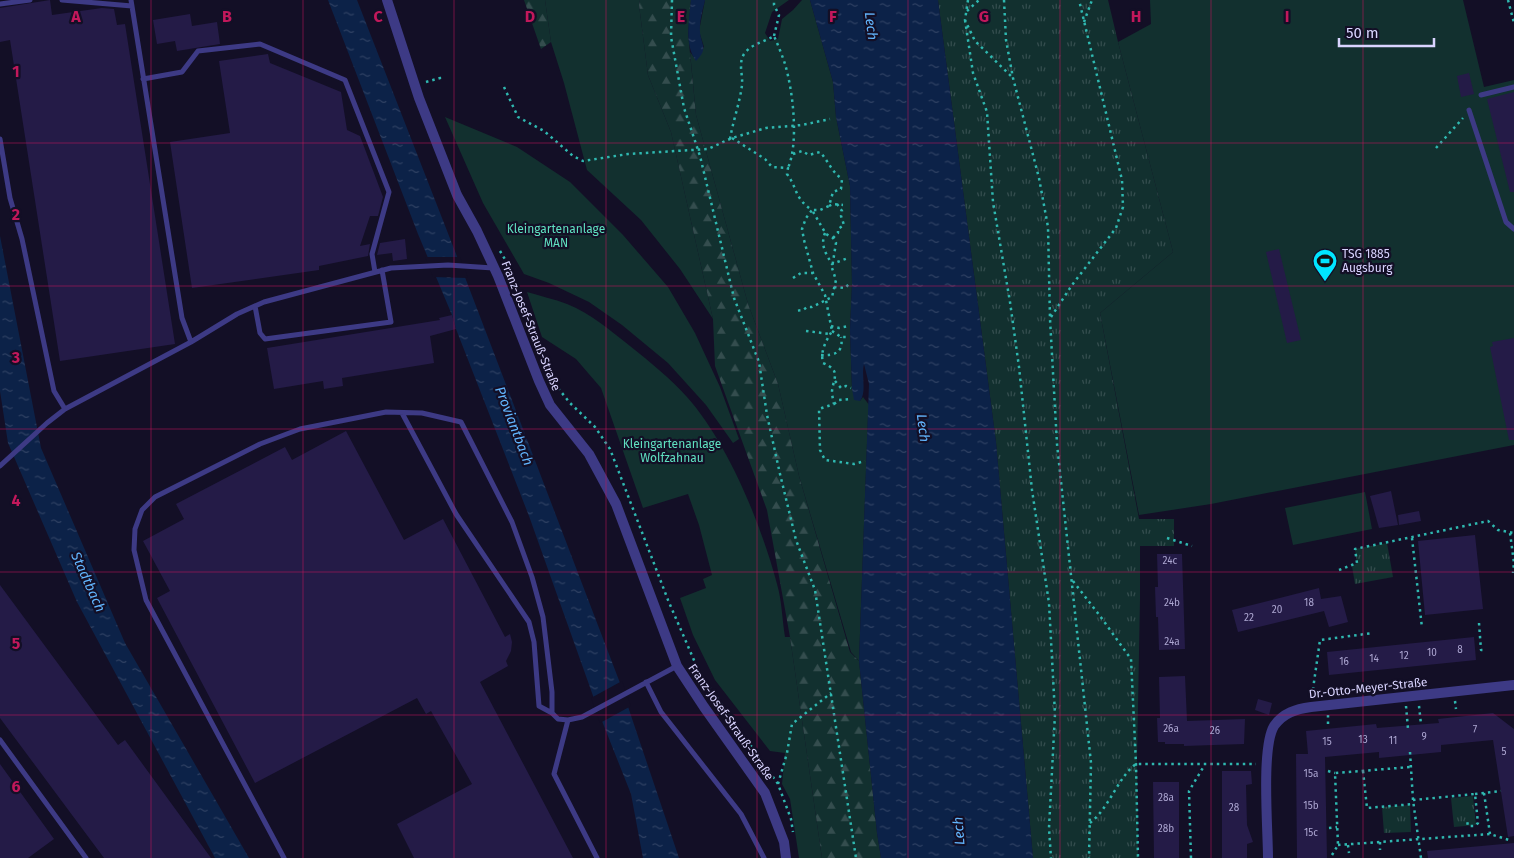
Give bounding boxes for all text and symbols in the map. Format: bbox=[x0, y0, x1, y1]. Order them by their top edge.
text: A bbox=[70, 7, 81, 26]
text: B bbox=[222, 7, 232, 26]
text: C bbox=[373, 7, 383, 26]
text: D bbox=[525, 7, 535, 26]
text: E bbox=[677, 7, 685, 26]
text: F bbox=[829, 7, 837, 26]
text: G bbox=[979, 7, 989, 26]
text: H bbox=[1131, 7, 1141, 26]
text: I bbox=[1285, 7, 1289, 26]
water label: Lech bbox=[861, 11, 881, 41]
scale bar bbox=[1339, 15, 1434, 47]
text: 50 m bbox=[1346, 24, 1379, 42]
text: 1 bbox=[12, 62, 20, 81]
text: 2 bbox=[12, 205, 20, 224]
park label: Kleingartenanlage MAN bbox=[507, 222, 605, 250]
place label: TSG 1885 Augsburg bbox=[1342, 247, 1393, 275]
sports icon: TSG 1885 Augsburg bbox=[1312, 248, 1338, 282]
street label: Franz-Josef-Strauß-Straße bbox=[498, 259, 564, 393]
text: 3 bbox=[11, 348, 20, 367]
water label: Proviantbach bbox=[491, 384, 537, 468]
water label: Lech bbox=[913, 413, 933, 443]
park label: Kleingartenanlage Wolfzahnau bbox=[623, 437, 721, 465]
text: 4 bbox=[11, 491, 21, 510]
water label: Stadtbach bbox=[67, 548, 109, 615]
house number: 24c bbox=[1163, 555, 1178, 567]
house number: 24b bbox=[1164, 597, 1180, 609]
house number: 18 bbox=[1304, 597, 1314, 609]
house number: 20 bbox=[1272, 604, 1283, 616]
house number: 22 bbox=[1244, 612, 1254, 624]
text: 5 bbox=[12, 634, 21, 653]
house number: 24a bbox=[1164, 636, 1180, 648]
house number: 8 bbox=[1457, 644, 1463, 656]
house number: 10 bbox=[1427, 647, 1437, 659]
house number: 12 bbox=[1399, 650, 1409, 662]
house number: 14 bbox=[1369, 653, 1380, 665]
house number: 16 bbox=[1339, 656, 1349, 668]
street label: Franz-Josef-Strauß-Straße bbox=[685, 661, 777, 783]
street label: Dr.-Otto-Meyer-Straße bbox=[1308, 675, 1428, 701]
house number: 26a bbox=[1163, 723, 1179, 735]
house number: 7 bbox=[1473, 724, 1478, 736]
house number: 26 bbox=[1210, 725, 1220, 737]
house number: 9 bbox=[1421, 731, 1427, 743]
house number: 13 bbox=[1358, 734, 1368, 746]
house number: 11 bbox=[1389, 735, 1397, 747]
house number: 15 bbox=[1322, 736, 1332, 748]
house number: 5 bbox=[1501, 746, 1507, 758]
house number: 15a bbox=[1304, 768, 1318, 780]
text: 6 bbox=[11, 777, 21, 796]
house number: 28a bbox=[1158, 792, 1174, 804]
house number: 15b bbox=[1303, 800, 1319, 812]
house number: 28 bbox=[1229, 802, 1240, 814]
water label: Lech bbox=[950, 816, 968, 846]
house number: 28b bbox=[1158, 823, 1174, 835]
house number: 15c bbox=[1304, 827, 1318, 839]

